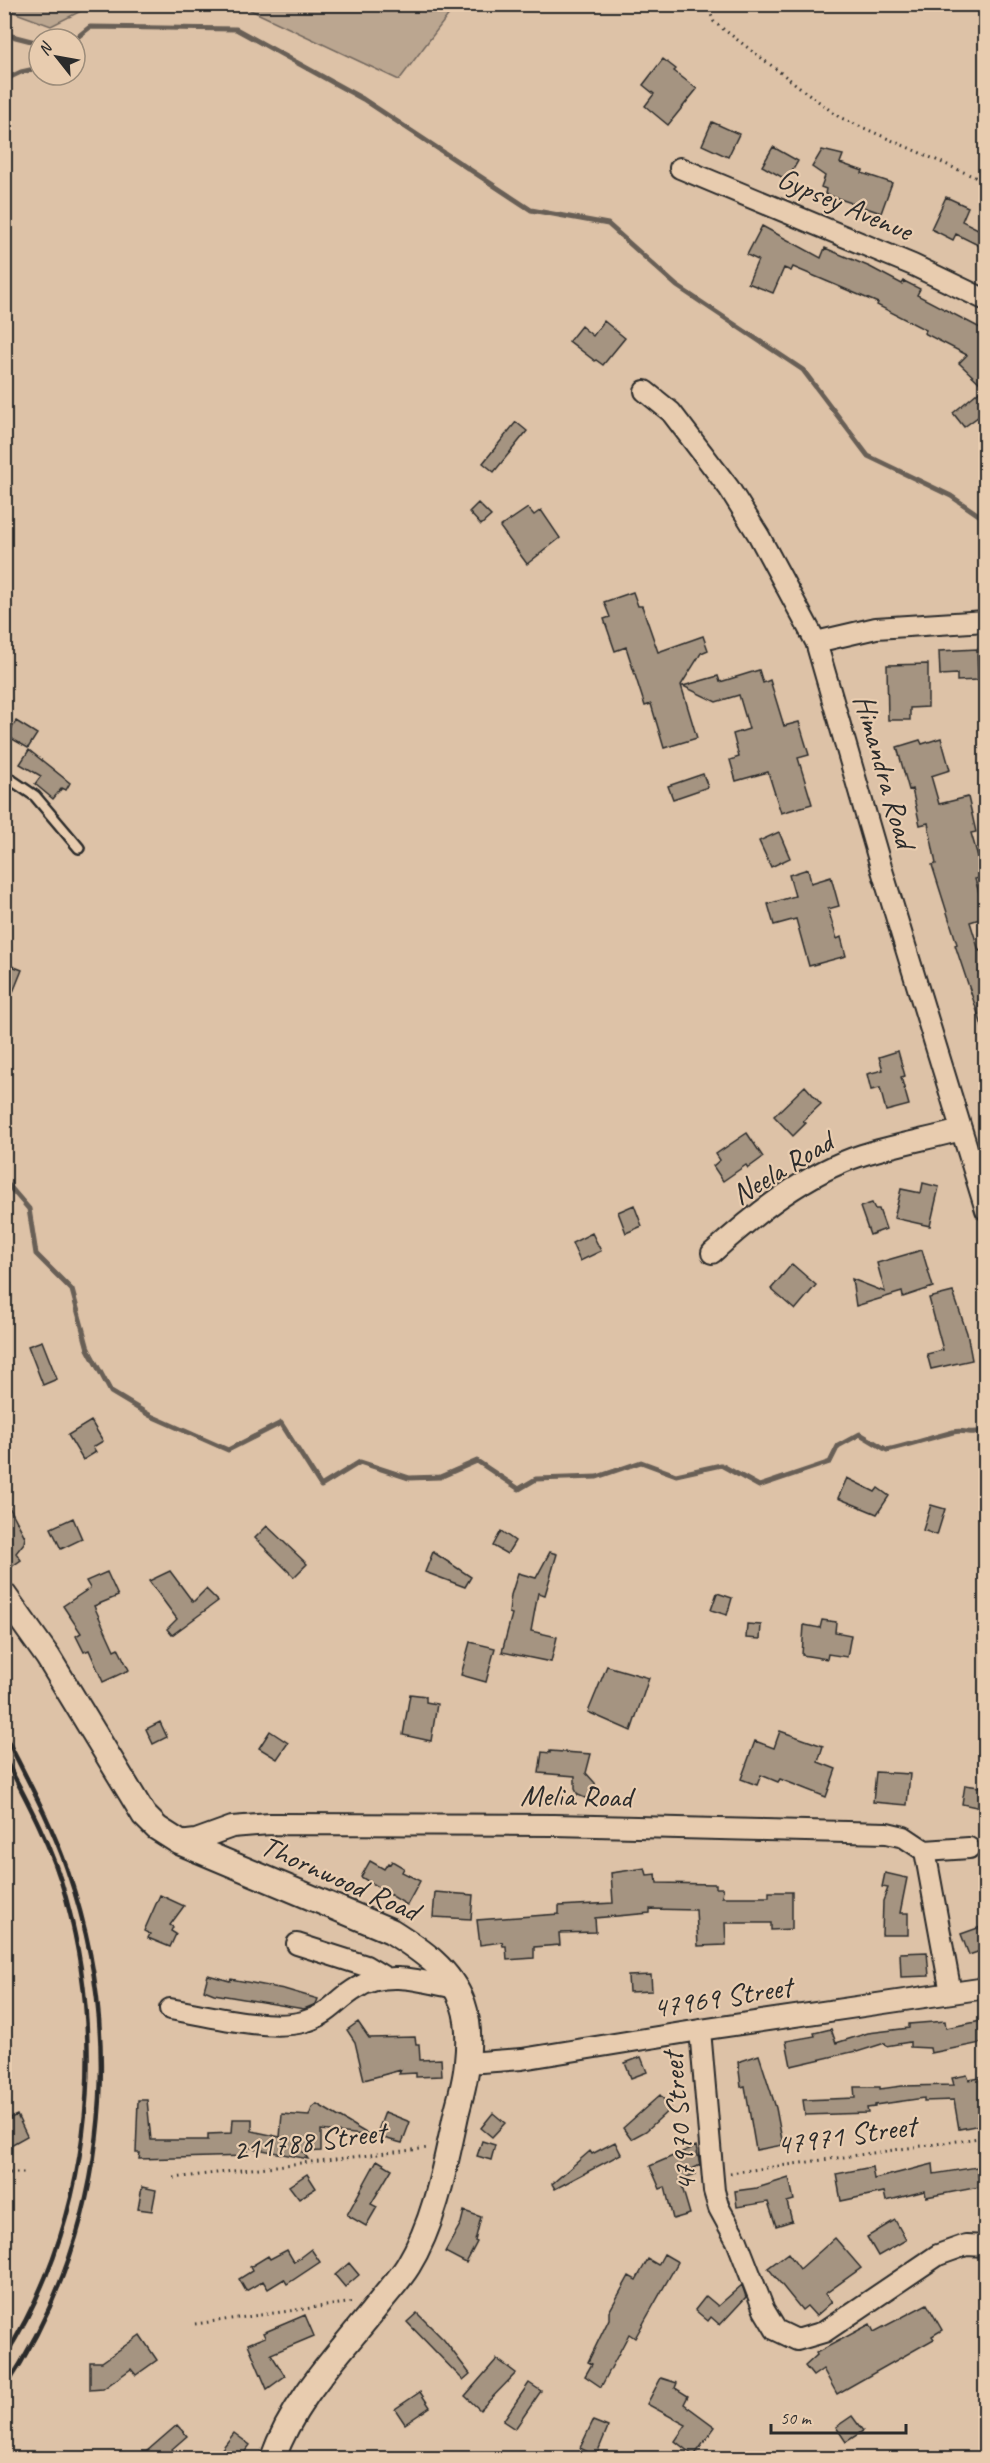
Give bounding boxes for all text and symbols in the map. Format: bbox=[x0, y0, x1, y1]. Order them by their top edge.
north arrow bbox=[27, 27, 87, 87]
text: N bbox=[34, 38, 58, 59]
street label: Gypsey Avenue bbox=[772, 159, 920, 250]
street label: Himandra Road bbox=[845, 690, 926, 856]
street label: Neela Road bbox=[724, 1121, 843, 1213]
street label: Melia Road bbox=[520, 1776, 636, 1816]
street label: Thornwood Road bbox=[255, 1826, 429, 1931]
street label: 47969 Street bbox=[650, 1967, 798, 2027]
street label: 47970 Street bbox=[652, 2046, 705, 2194]
street label: 47971 Street bbox=[774, 2106, 922, 2164]
street label: 211788 Street bbox=[230, 2112, 392, 2169]
scale bar bbox=[771, 2397, 906, 2435]
text: 50 m bbox=[780, 2407, 813, 2429]

